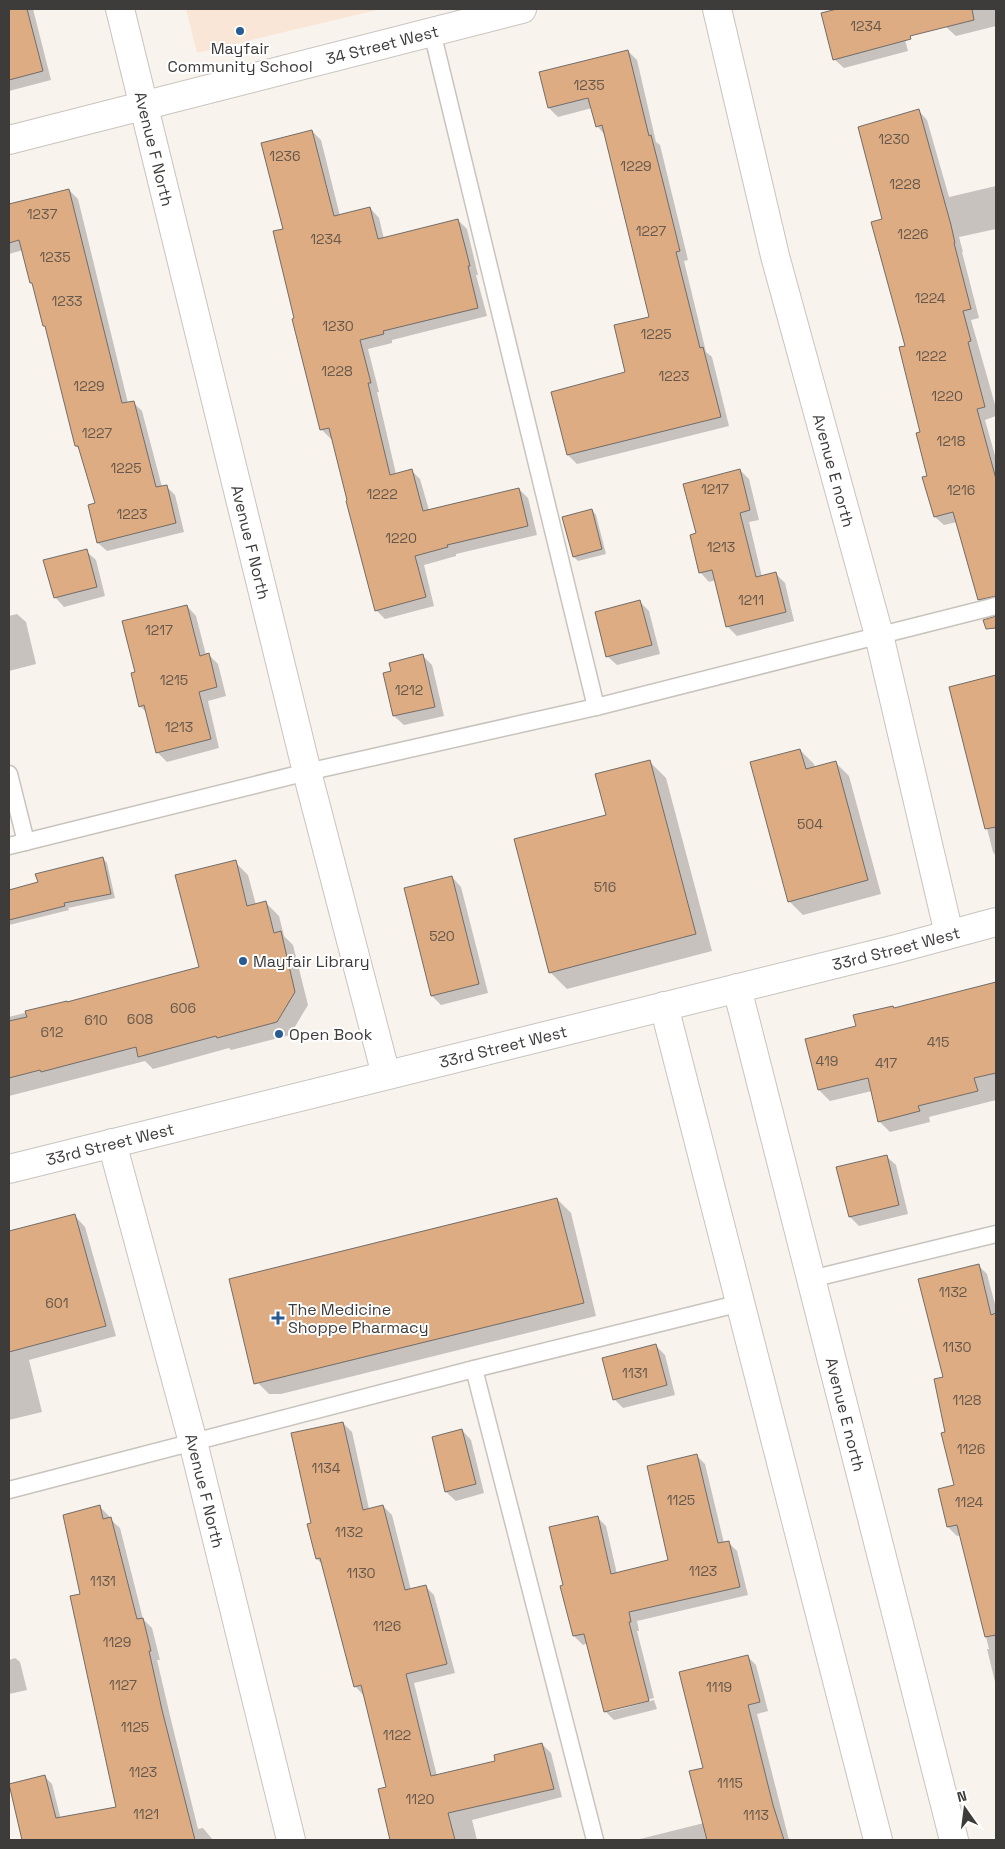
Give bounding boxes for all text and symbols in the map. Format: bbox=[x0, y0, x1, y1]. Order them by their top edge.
house number: 1234 bbox=[850, 17, 882, 35]
street label: 34 Street West bbox=[324, 21, 441, 70]
marker: Mayfair Community School bbox=[234, 25, 246, 37]
place label: Mayfair Community School bbox=[167, 38, 313, 77]
house number: 1235 bbox=[573, 76, 605, 94]
street label: Avenue F North bbox=[130, 90, 178, 208]
house number: 1230 bbox=[878, 130, 910, 148]
house number: 1236 bbox=[269, 147, 301, 165]
house number: 1229 bbox=[620, 157, 652, 175]
house number: 1228 bbox=[889, 175, 921, 193]
house number: 1237 bbox=[27, 205, 57, 223]
house number: 1227 bbox=[636, 222, 666, 240]
house number: 1226 bbox=[897, 225, 929, 243]
house number: 1234 bbox=[310, 230, 342, 248]
house number: 1235 bbox=[39, 248, 71, 266]
house number: 1224 bbox=[914, 289, 946, 307]
house number: 1233 bbox=[51, 292, 83, 310]
house number: 1230 bbox=[322, 317, 354, 335]
house number: 1225 bbox=[640, 325, 672, 343]
house number: 1222 bbox=[915, 347, 947, 365]
house number: 1228 bbox=[321, 362, 353, 380]
house number: 1223 bbox=[658, 367, 690, 385]
house number: 1229 bbox=[73, 377, 105, 395]
house number: 1220 bbox=[931, 387, 963, 405]
street label: Avenue E north bbox=[808, 411, 859, 530]
house number: 1227 bbox=[82, 424, 112, 442]
house number: 1218 bbox=[937, 432, 966, 450]
house number: 1225 bbox=[110, 459, 142, 477]
house number: 1217 bbox=[701, 480, 729, 498]
house number: 1216 bbox=[947, 481, 975, 499]
street label: Avenue F North bbox=[226, 483, 274, 602]
house number: 1222 bbox=[366, 485, 398, 503]
house number: 1223 bbox=[116, 505, 148, 523]
house number: 1220 bbox=[385, 529, 417, 547]
house number: 1213 bbox=[707, 538, 735, 556]
house number: 1211 bbox=[738, 591, 764, 609]
house number: 1217 bbox=[145, 621, 173, 639]
house number: 1215 bbox=[160, 671, 188, 689]
house number: 1212 bbox=[395, 681, 423, 699]
house number: 1213 bbox=[165, 718, 193, 736]
house number: 504 bbox=[797, 815, 823, 833]
house number: 516 bbox=[594, 878, 616, 896]
street label: 33rd Street West bbox=[830, 922, 962, 975]
house number: 520 bbox=[429, 927, 455, 945]
place label: Mayfair Library bbox=[253, 951, 370, 972]
marker: Mayfair Library bbox=[237, 955, 249, 967]
house number: 606 bbox=[170, 999, 196, 1017]
house number: 608 bbox=[127, 1010, 153, 1028]
house number: 610 bbox=[84, 1011, 108, 1029]
street label: 33rd Street West bbox=[437, 1021, 569, 1073]
house number: 612 bbox=[41, 1023, 63, 1041]
place label: Open Book bbox=[289, 1024, 373, 1045]
marker: Open Book bbox=[273, 1028, 285, 1040]
house number: 415 bbox=[927, 1033, 949, 1051]
house number: 419 bbox=[816, 1052, 838, 1070]
house number: 417 bbox=[875, 1054, 897, 1072]
street label: 33rd Street West bbox=[44, 1118, 176, 1170]
house number: 1132 bbox=[939, 1283, 967, 1301]
house number: 601 bbox=[45, 1294, 69, 1312]
place label: The Medicine Shoppe Pharmacy bbox=[288, 1299, 428, 1338]
marker: The Medicine Shoppe Pharmacy bbox=[272, 1312, 284, 1324]
house number: 1130 bbox=[942, 1338, 972, 1356]
street label: Avenue E north bbox=[821, 1355, 870, 1474]
house number: 1131 bbox=[622, 1364, 648, 1382]
house number: 1128 bbox=[953, 1391, 982, 1409]
street label: Avenue F North bbox=[180, 1431, 229, 1550]
house number: 1126 bbox=[957, 1440, 985, 1458]
house number: 1134 bbox=[312, 1459, 341, 1477]
house number: 1125 bbox=[667, 1491, 695, 1509]
house number: 1124 bbox=[955, 1493, 983, 1511]
house number: 1132 bbox=[335, 1523, 363, 1541]
house number: 1123 bbox=[689, 1562, 717, 1580]
house number: 1130 bbox=[346, 1564, 376, 1582]
house number: 1131 bbox=[90, 1572, 116, 1590]
house number: 1126 bbox=[373, 1617, 401, 1635]
house number: 1129 bbox=[103, 1633, 131, 1651]
house number: 1127 bbox=[109, 1676, 137, 1694]
house number: 1119 bbox=[706, 1678, 732, 1696]
house number: 1125 bbox=[121, 1718, 149, 1736]
house number: 1122 bbox=[383, 1726, 411, 1744]
house number: 1123 bbox=[129, 1763, 157, 1781]
house number: 1115 bbox=[717, 1774, 743, 1792]
north arrow bbox=[940, 1784, 990, 1834]
text: N bbox=[955, 1787, 969, 1806]
house number: 1120 bbox=[405, 1790, 435, 1808]
house number: 1121 bbox=[133, 1805, 159, 1823]
house number: 1113 bbox=[743, 1806, 769, 1824]

